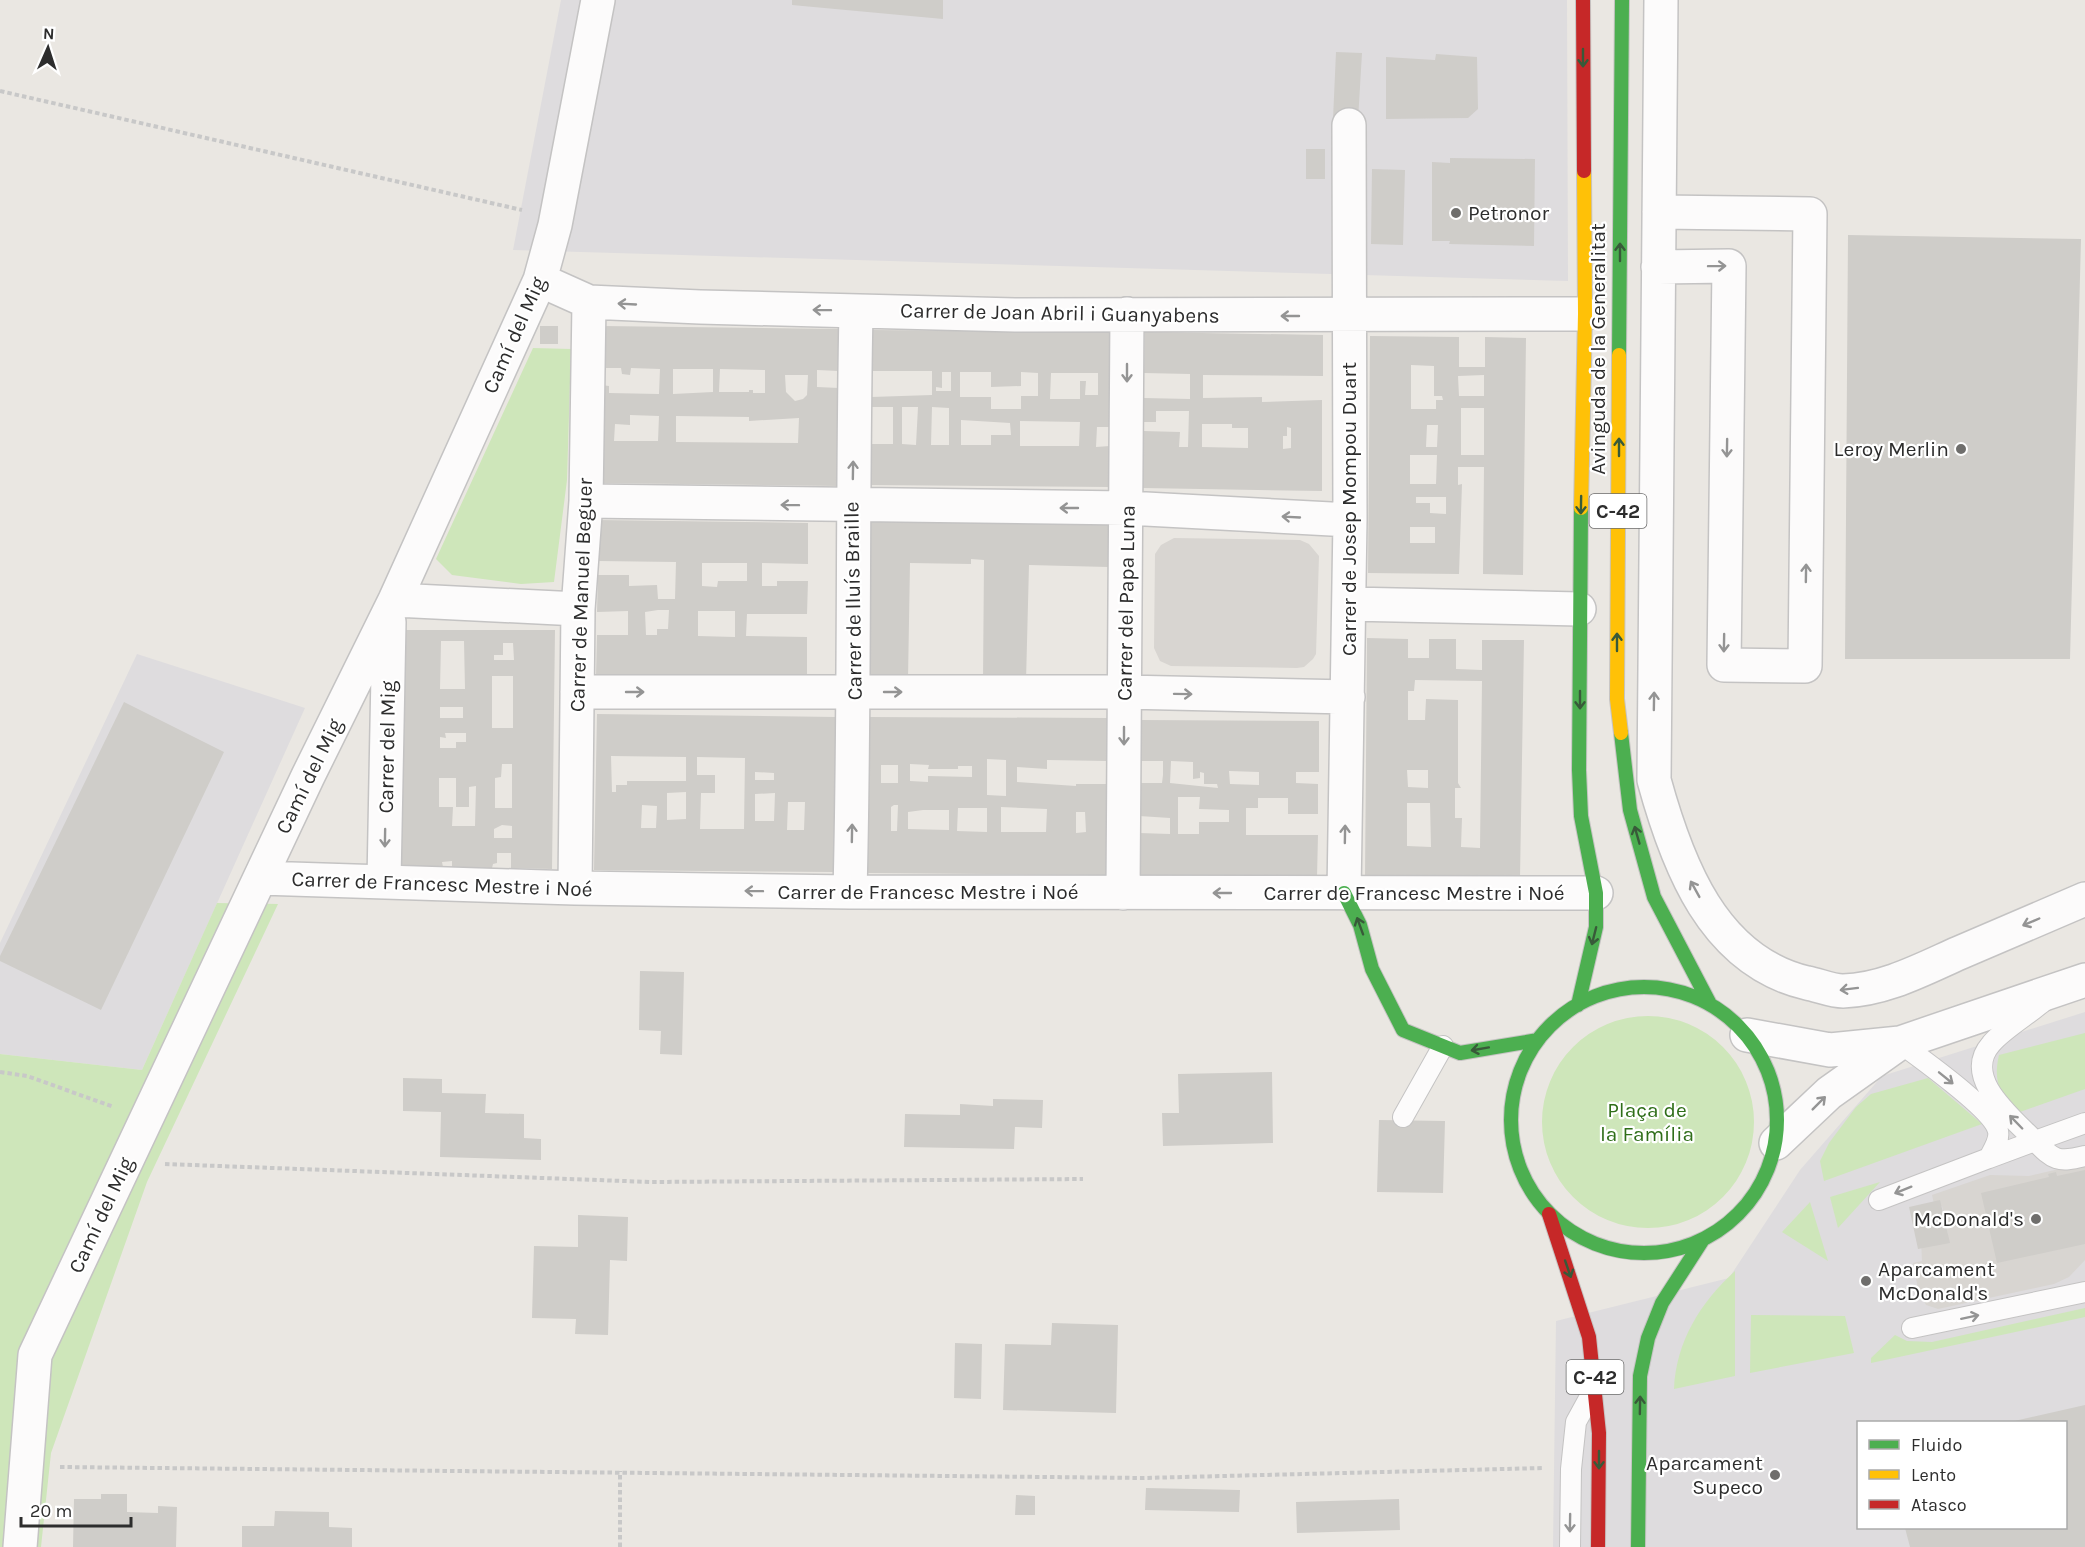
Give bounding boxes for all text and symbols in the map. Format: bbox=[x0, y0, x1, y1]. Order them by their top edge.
north arrow bbox=[18, 18, 78, 78]
text: N bbox=[43, 24, 55, 43]
one-way arrow bbox=[1577, 48, 1589, 68]
place label: Petronor bbox=[1468, 201, 1550, 225]
marker: Petronor bbox=[1449, 206, 1463, 220]
street label: Avinguda de la Generalitat bbox=[1586, 223, 1610, 475]
one-way arrow bbox=[1614, 243, 1626, 263]
one-way arrow bbox=[1706, 260, 1726, 272]
street label: Camí del Mig bbox=[478, 273, 551, 397]
one-way arrow bbox=[618, 298, 638, 309]
street label: Carrer de Joan Abril i Guanyabens bbox=[900, 298, 1220, 328]
one-way arrow bbox=[813, 304, 833, 316]
one-way arrow bbox=[1280, 310, 1300, 321]
one-way arrow bbox=[1121, 362, 1133, 382]
street label: Carrer de Josep Mompou Duart bbox=[1337, 362, 1361, 656]
place label: Leroy Merlin bbox=[1834, 437, 1949, 461]
one-way arrow bbox=[1613, 438, 1625, 458]
one-way arrow bbox=[1721, 438, 1733, 458]
marker: Leroy Merlin bbox=[1954, 442, 1968, 456]
one-way arrow bbox=[847, 461, 858, 481]
street label: Carrer de Manuel Beguer bbox=[565, 477, 597, 713]
road number: C-42 bbox=[1590, 494, 1646, 528]
one-way arrow bbox=[1575, 495, 1587, 515]
one-way arrow bbox=[780, 499, 800, 510]
street label: Carrer de lluís Braille bbox=[839, 501, 867, 701]
one-way arrow bbox=[1059, 502, 1079, 514]
street label: Carrer del Papa Luna bbox=[1112, 505, 1140, 701]
one-way arrow bbox=[1282, 511, 1302, 522]
one-way arrow bbox=[1800, 564, 1812, 584]
one-way arrow bbox=[1611, 633, 1623, 653]
one-way arrow bbox=[1719, 633, 1730, 653]
street label: Carrer del Mig bbox=[374, 680, 400, 814]
one-way arrow bbox=[625, 686, 645, 698]
one-way arrow bbox=[883, 686, 903, 698]
one-way arrow bbox=[1172, 688, 1192, 699]
one-way arrow bbox=[1574, 690, 1585, 710]
one-way arrow bbox=[1648, 692, 1660, 712]
street label: Camí del Mig bbox=[271, 714, 347, 838]
one-way arrow bbox=[1118, 725, 1130, 745]
one-way arrow bbox=[846, 824, 857, 844]
one-way arrow bbox=[1340, 825, 1351, 845]
one-way arrow bbox=[1631, 826, 1642, 845]
one-way arrow bbox=[379, 828, 391, 848]
street label: Carrer de Francesc Mestre i Noé bbox=[291, 867, 593, 901]
street label: Carrer de Francesc Mestre i Noé bbox=[777, 880, 1079, 904]
street label: Carrer de Francesc Mestre i Noé bbox=[1263, 881, 1565, 905]
one-way arrow bbox=[1688, 881, 1700, 898]
one-way arrow bbox=[745, 885, 765, 896]
one-way arrow bbox=[1213, 887, 1233, 899]
one-way arrow bbox=[2023, 917, 2041, 929]
one-way arrow bbox=[1353, 918, 1364, 936]
one-way arrow bbox=[1587, 926, 1599, 945]
one-way arrow bbox=[1840, 984, 1859, 995]
one-way arrow bbox=[1471, 1044, 1491, 1055]
one-way arrow bbox=[1938, 1072, 1954, 1085]
one-way arrow bbox=[1812, 1096, 1826, 1111]
park label: Plaça de la Família bbox=[1600, 1098, 1694, 1146]
one-way arrow bbox=[2009, 1114, 2024, 1129]
street label: Camí del Mig bbox=[64, 1153, 138, 1277]
one-way arrow bbox=[1894, 1185, 1912, 1196]
place label: McDonald's bbox=[1914, 1207, 2024, 1231]
marker: McDonald's bbox=[2029, 1212, 2043, 1226]
place label: Aparcament McDonald's bbox=[1878, 1257, 1995, 1305]
one-way arrow bbox=[1564, 1259, 1575, 1278]
marker: Aparcament McDonald's bbox=[1859, 1274, 1873, 1288]
one-way arrow bbox=[1959, 1311, 1979, 1322]
road number: C-42 bbox=[1566, 1360, 1624, 1394]
one-way arrow bbox=[1634, 1395, 1646, 1415]
legend bbox=[1857, 1421, 2067, 1529]
text: Fluido bbox=[1911, 1434, 1962, 1456]
one-way arrow bbox=[1593, 1450, 1605, 1470]
place label: Aparcament Supeco bbox=[1646, 1451, 1763, 1499]
text: Lento bbox=[1911, 1464, 1956, 1486]
marker: Aparcament Supeco bbox=[1768, 1468, 1782, 1482]
scale bar bbox=[21, 1490, 130, 1528]
text: Atasco bbox=[1911, 1494, 1967, 1516]
text: 20 m bbox=[30, 1500, 72, 1522]
one-way arrow bbox=[1564, 1512, 1576, 1532]

